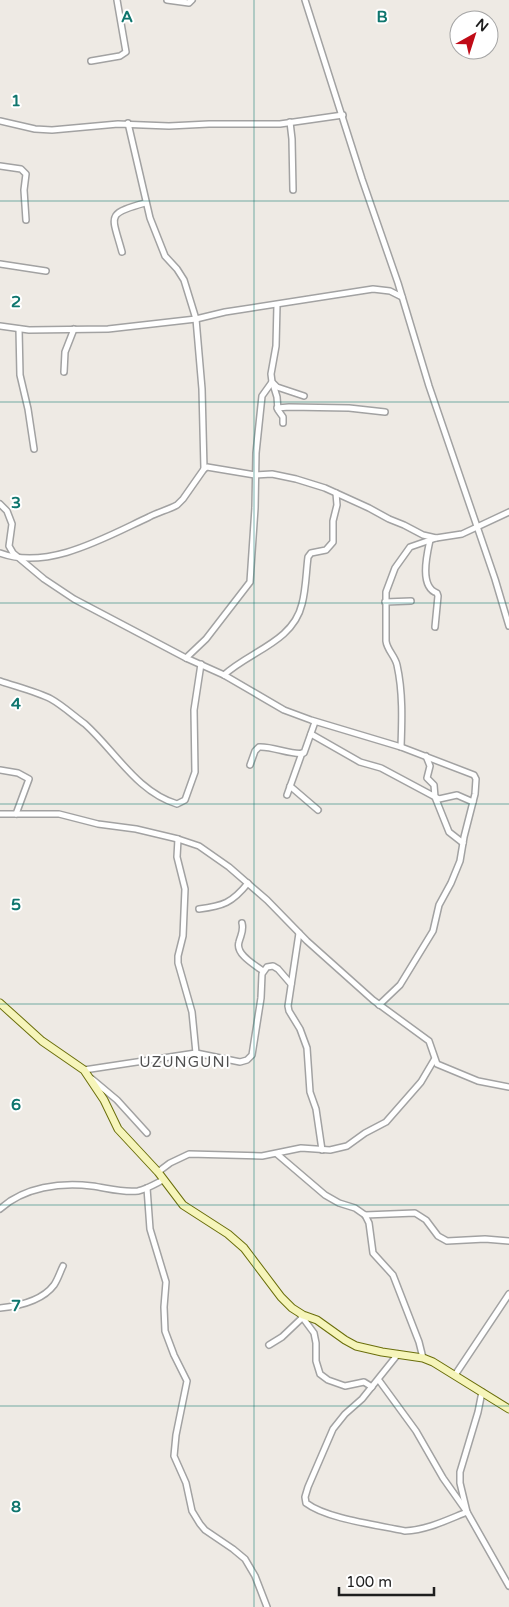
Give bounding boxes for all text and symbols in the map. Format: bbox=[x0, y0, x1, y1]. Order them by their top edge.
text: A bbox=[121, 7, 133, 27]
text: B bbox=[376, 7, 388, 27]
north arrow bbox=[449, 10, 499, 60]
text: N bbox=[472, 15, 492, 35]
text: 1 bbox=[11, 91, 21, 111]
text: 2 bbox=[11, 292, 21, 312]
text: 3 bbox=[11, 493, 21, 513]
text: 4 bbox=[11, 694, 21, 714]
text: 5 bbox=[11, 895, 21, 915]
district label: UZUNGUNI bbox=[139, 1053, 231, 1071]
text: 6 bbox=[11, 1095, 21, 1115]
text: 7 bbox=[11, 1296, 21, 1316]
text: 8 bbox=[11, 1497, 21, 1517]
scale bar bbox=[339, 1564, 434, 1596]
text: 100 m bbox=[346, 1573, 392, 1591]

